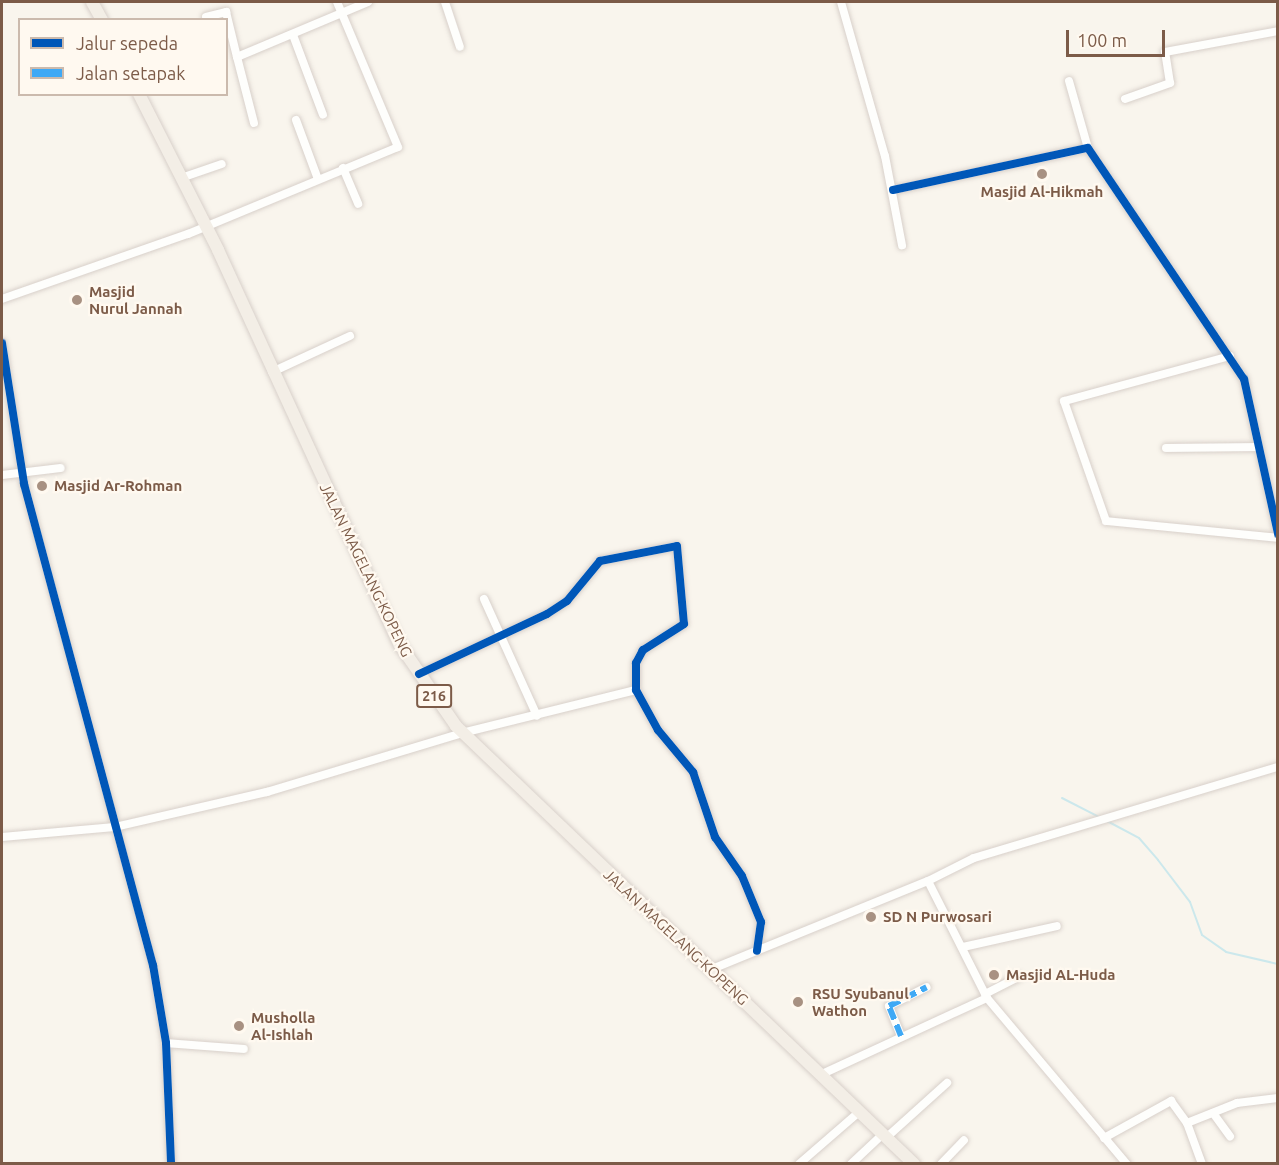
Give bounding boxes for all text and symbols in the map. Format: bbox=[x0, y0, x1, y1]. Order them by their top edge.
legend bbox=[18, 18, 228, 96]
scale bar bbox=[1069, 18, 1168, 56]
text: 100 m bbox=[1077, 30, 1127, 50]
text: Jalur sepeda bbox=[76, 33, 178, 53]
text: Jalan setapak bbox=[76, 63, 185, 83]
marker: Masjid Al-Hikmah bbox=[1035, 167, 1049, 181]
place label: Masjid Al-Hikmah bbox=[981, 183, 1103, 201]
place label: Masjid Nurul Jannah bbox=[89, 282, 182, 317]
marker: Masjid Nurul Jannah bbox=[70, 293, 84, 307]
place label: Masjid Ar-Rohman bbox=[54, 477, 182, 495]
marker: Masjid Ar-Rohman bbox=[35, 479, 49, 493]
street label: JALAN MAGELANG-KOPENG bbox=[316, 480, 416, 660]
road number: 216 bbox=[416, 685, 452, 707]
street label: JALAN MAGELANG-KOPENG bbox=[600, 865, 752, 1009]
place label: SD N Purwosari bbox=[883, 908, 992, 926]
marker: SD N Purwosari bbox=[864, 910, 878, 924]
place label: Masjid AL-Huda bbox=[1006, 966, 1116, 984]
marker: Masjid AL-Huda bbox=[987, 968, 1001, 982]
place label: RSU Syubanul Wathon bbox=[812, 984, 909, 1019]
marker: RSU Syubanul Wathon bbox=[789, 993, 807, 1011]
place label: Musholla Al-Ishlah bbox=[251, 1008, 315, 1043]
marker: Musholla Al-Ishlah bbox=[232, 1019, 246, 1033]

